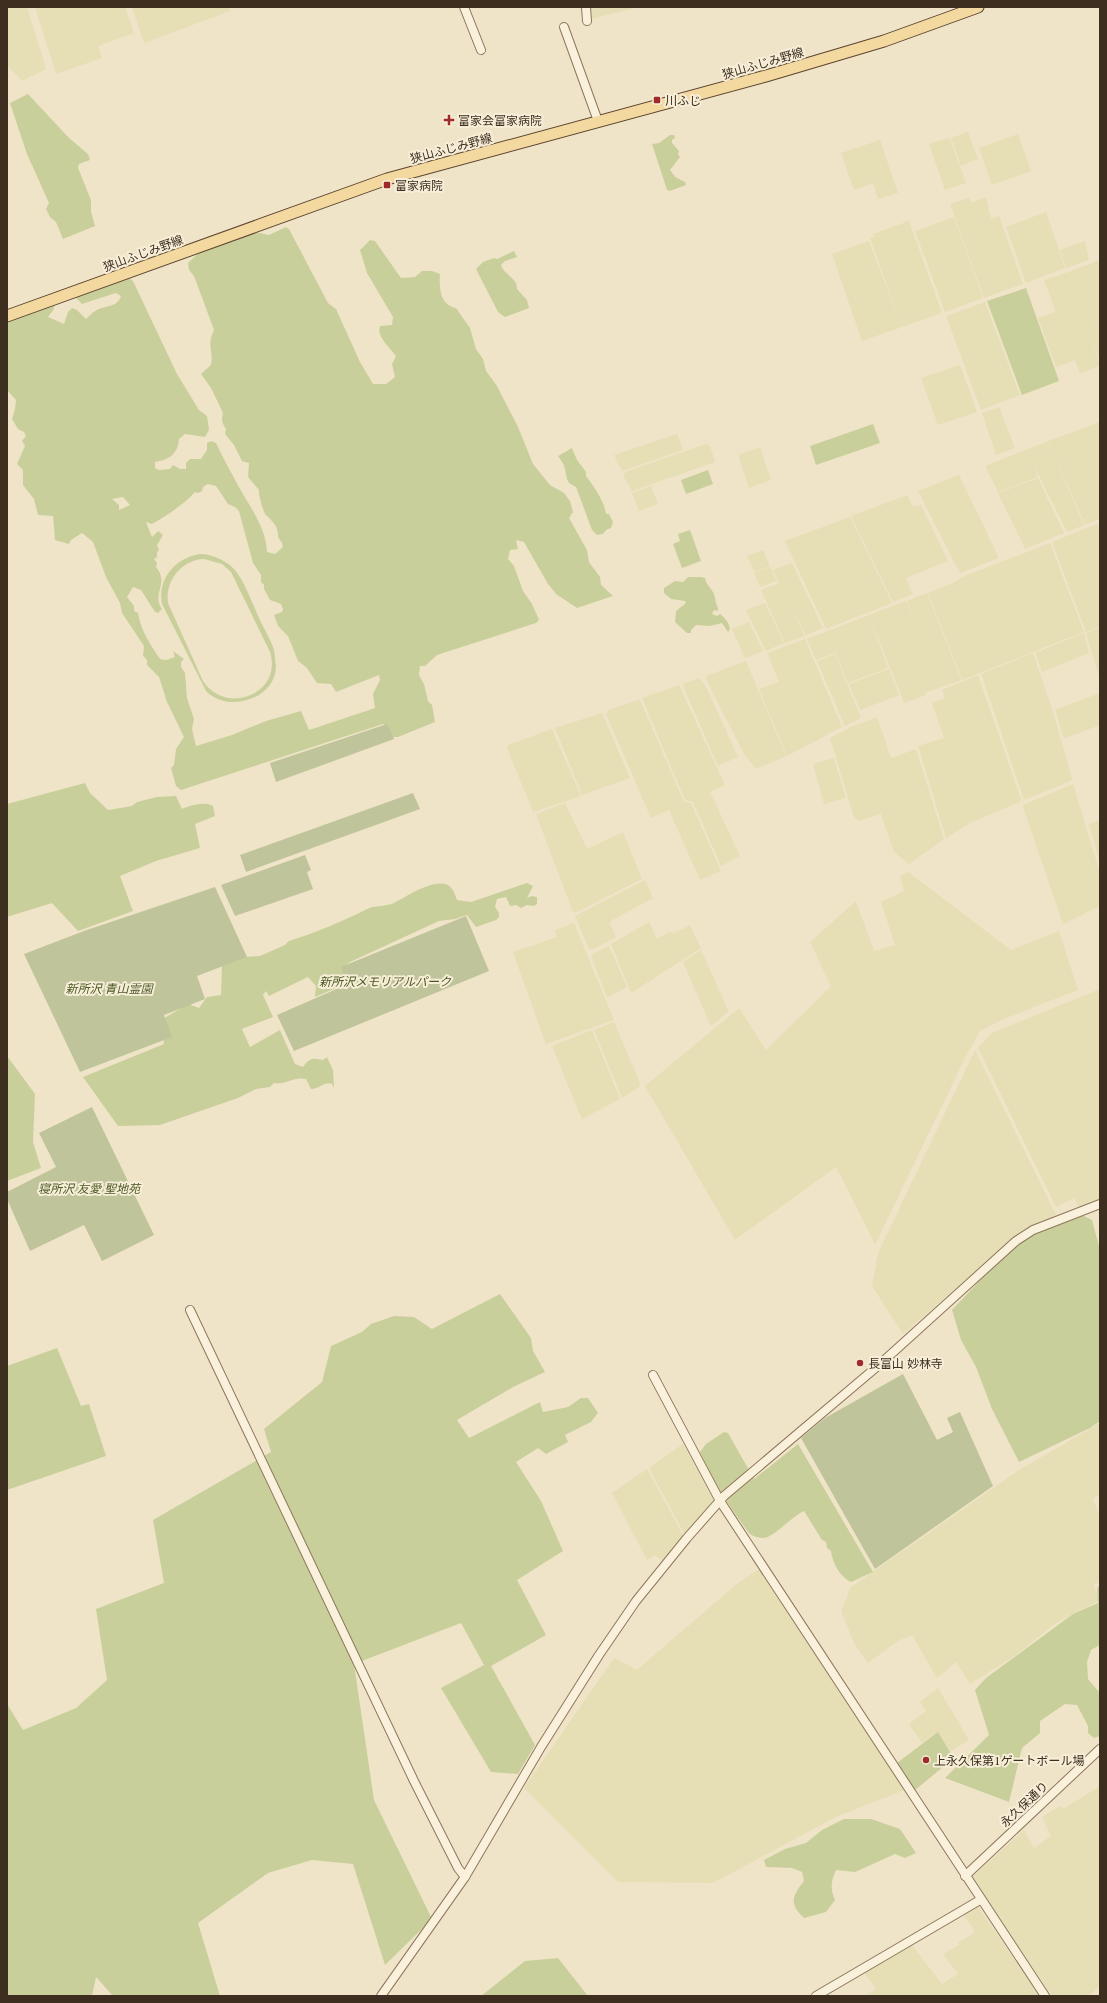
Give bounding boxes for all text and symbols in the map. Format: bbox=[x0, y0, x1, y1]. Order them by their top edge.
street label: 狭山ふじみ野線 bbox=[721, 44, 805, 82]
place label: 川ふじ bbox=[665, 93, 701, 108]
marker: 川ふじ bbox=[652, 95, 662, 105]
place label: 富家会富家病院 bbox=[458, 113, 542, 128]
marker: 富家会富家病院 bbox=[443, 114, 455, 126]
street label: 狭山ふじみ野線 bbox=[408, 130, 494, 166]
place label: 富家病院 bbox=[395, 178, 443, 193]
marker: 富家病院 bbox=[382, 180, 392, 190]
street label: 狭山ふじみ野線 bbox=[101, 232, 185, 274]
park label: 新所沢メモリアルパーク bbox=[319, 974, 452, 989]
park label: 新所沢 青山霊園 bbox=[66, 981, 154, 996]
park label: 寝所沢 友愛 聖地苑 bbox=[38, 1181, 142, 1196]
place label: 長富山 妙林寺 bbox=[868, 1356, 943, 1371]
marker: 長富山 妙林寺 bbox=[855, 1358, 865, 1368]
place label: 上永久保第1ゲートボール場 bbox=[934, 1753, 1084, 1768]
marker: 上永久保第1ゲートボール場 bbox=[921, 1755, 931, 1765]
street label: 永久保通り bbox=[997, 1778, 1051, 1830]

